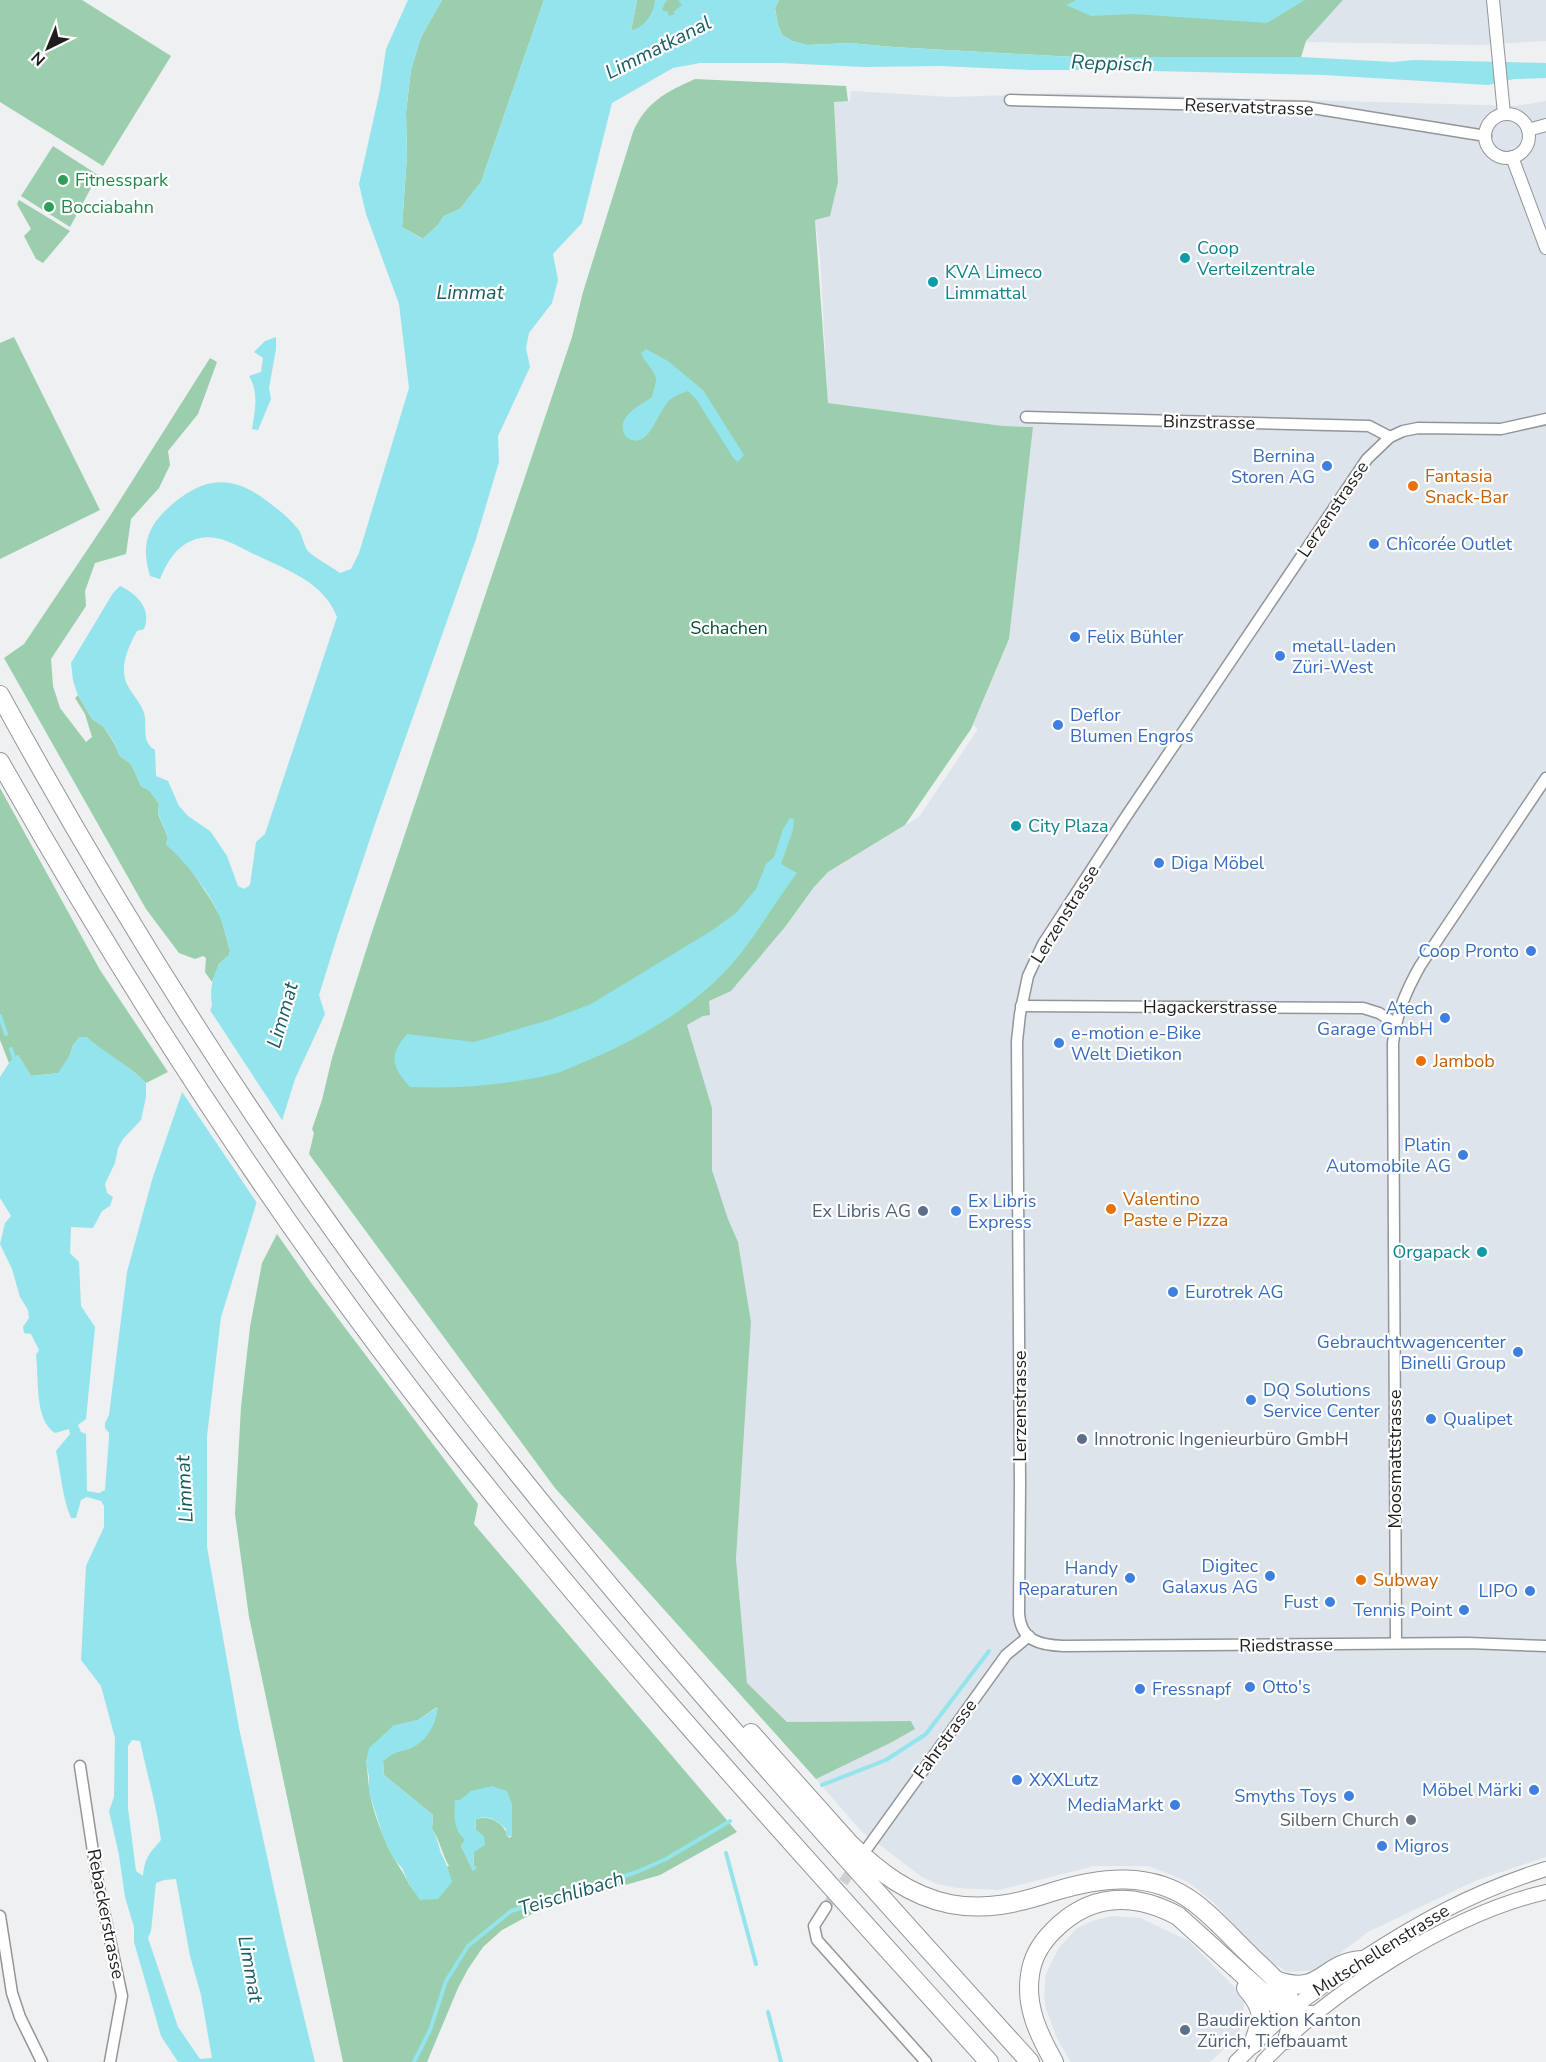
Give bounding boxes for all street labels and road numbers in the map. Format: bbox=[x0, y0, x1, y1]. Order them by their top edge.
street label: Reservatstrasse bbox=[1184, 93, 1314, 121]
street label: Binzstrasse bbox=[1163, 409, 1255, 435]
street label: Lerzenstrasse bbox=[1292, 456, 1374, 562]
street label: Lerzenstrasse bbox=[1025, 860, 1105, 968]
street label: Hagackerstrasse bbox=[1143, 995, 1277, 1019]
street label: Lerzenstrasse bbox=[1008, 1350, 1032, 1462]
street label: Moosmattstrasse bbox=[1383, 1389, 1407, 1529]
street label: Riedstrasse bbox=[1239, 1632, 1333, 1658]
street label: Fahrstrasse bbox=[908, 1694, 982, 1784]
street label: Rebackerstrasse bbox=[82, 1847, 130, 1981]
street label: Mutschellenstrasse bbox=[1308, 1898, 1454, 2002]

